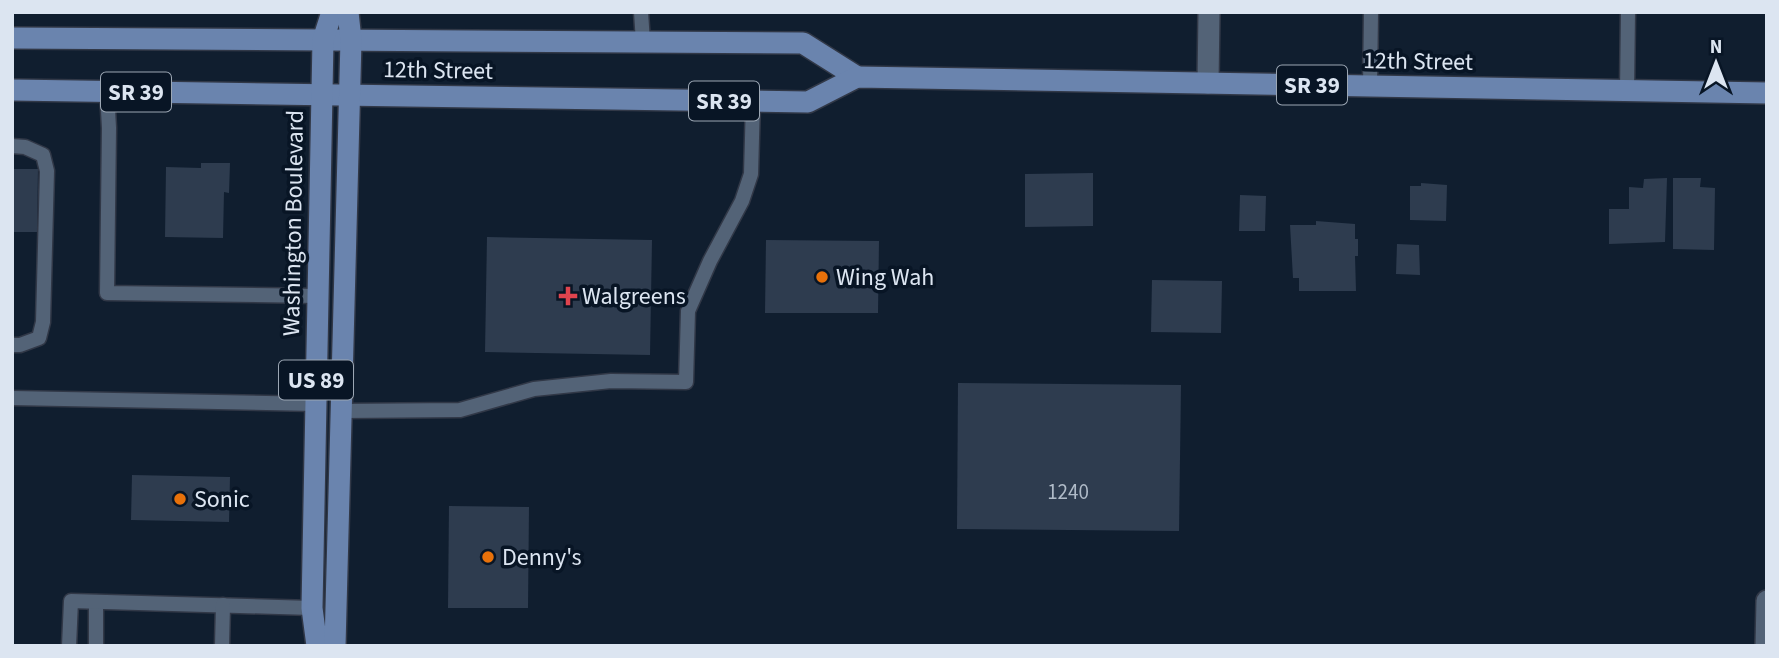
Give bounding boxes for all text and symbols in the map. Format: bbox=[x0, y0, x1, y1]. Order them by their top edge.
north arrow bbox=[1681, 28, 1751, 98]
text: N bbox=[1710, 34, 1722, 61]
street label: 12th Street bbox=[1363, 43, 1473, 80]
street label: 12th Street bbox=[383, 52, 493, 89]
road number: SR 39 bbox=[1277, 66, 1347, 104]
road number: SR 39 bbox=[101, 72, 171, 111]
road number: SR 39 bbox=[689, 82, 759, 120]
street label: Washington Boulevard bbox=[274, 110, 313, 336]
place label: Wing Wah bbox=[836, 260, 934, 295]
marker: Wing Wah bbox=[814, 269, 830, 285]
place label: Walgreens bbox=[582, 279, 686, 314]
marker: Walgreens bbox=[560, 288, 576, 304]
road number: US 89 bbox=[279, 360, 353, 400]
house number: 1240 bbox=[1047, 477, 1089, 507]
place label: Sonic bbox=[194, 482, 250, 517]
marker: Sonic bbox=[172, 491, 188, 507]
place label: Denny's bbox=[502, 540, 582, 575]
marker: Denny's bbox=[480, 549, 496, 565]

